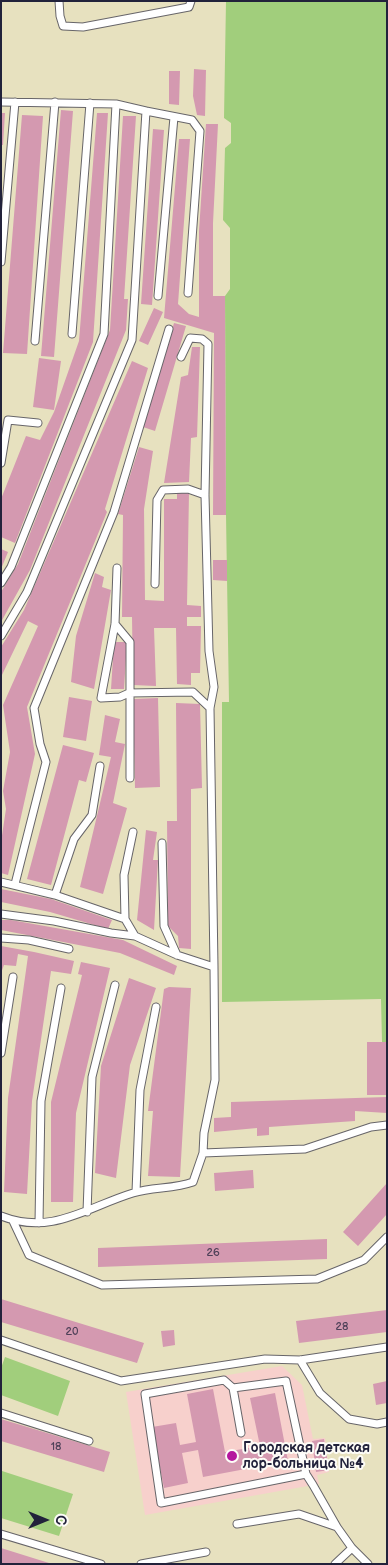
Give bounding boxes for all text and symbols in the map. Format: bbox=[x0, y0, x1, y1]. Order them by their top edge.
house number: 26 bbox=[206, 1246, 220, 1260]
house number: 28 bbox=[336, 1320, 348, 1334]
house number: 20 bbox=[66, 1325, 78, 1339]
house number: 18 bbox=[51, 1440, 61, 1454]
place label: Городская детская лор-больница №4 bbox=[243, 1440, 370, 1472]
marker: Городская детская лор-больница №4 bbox=[225, 1449, 239, 1463]
north arrow bbox=[20, 1495, 70, 1545]
text: С bbox=[52, 1515, 69, 1525]

